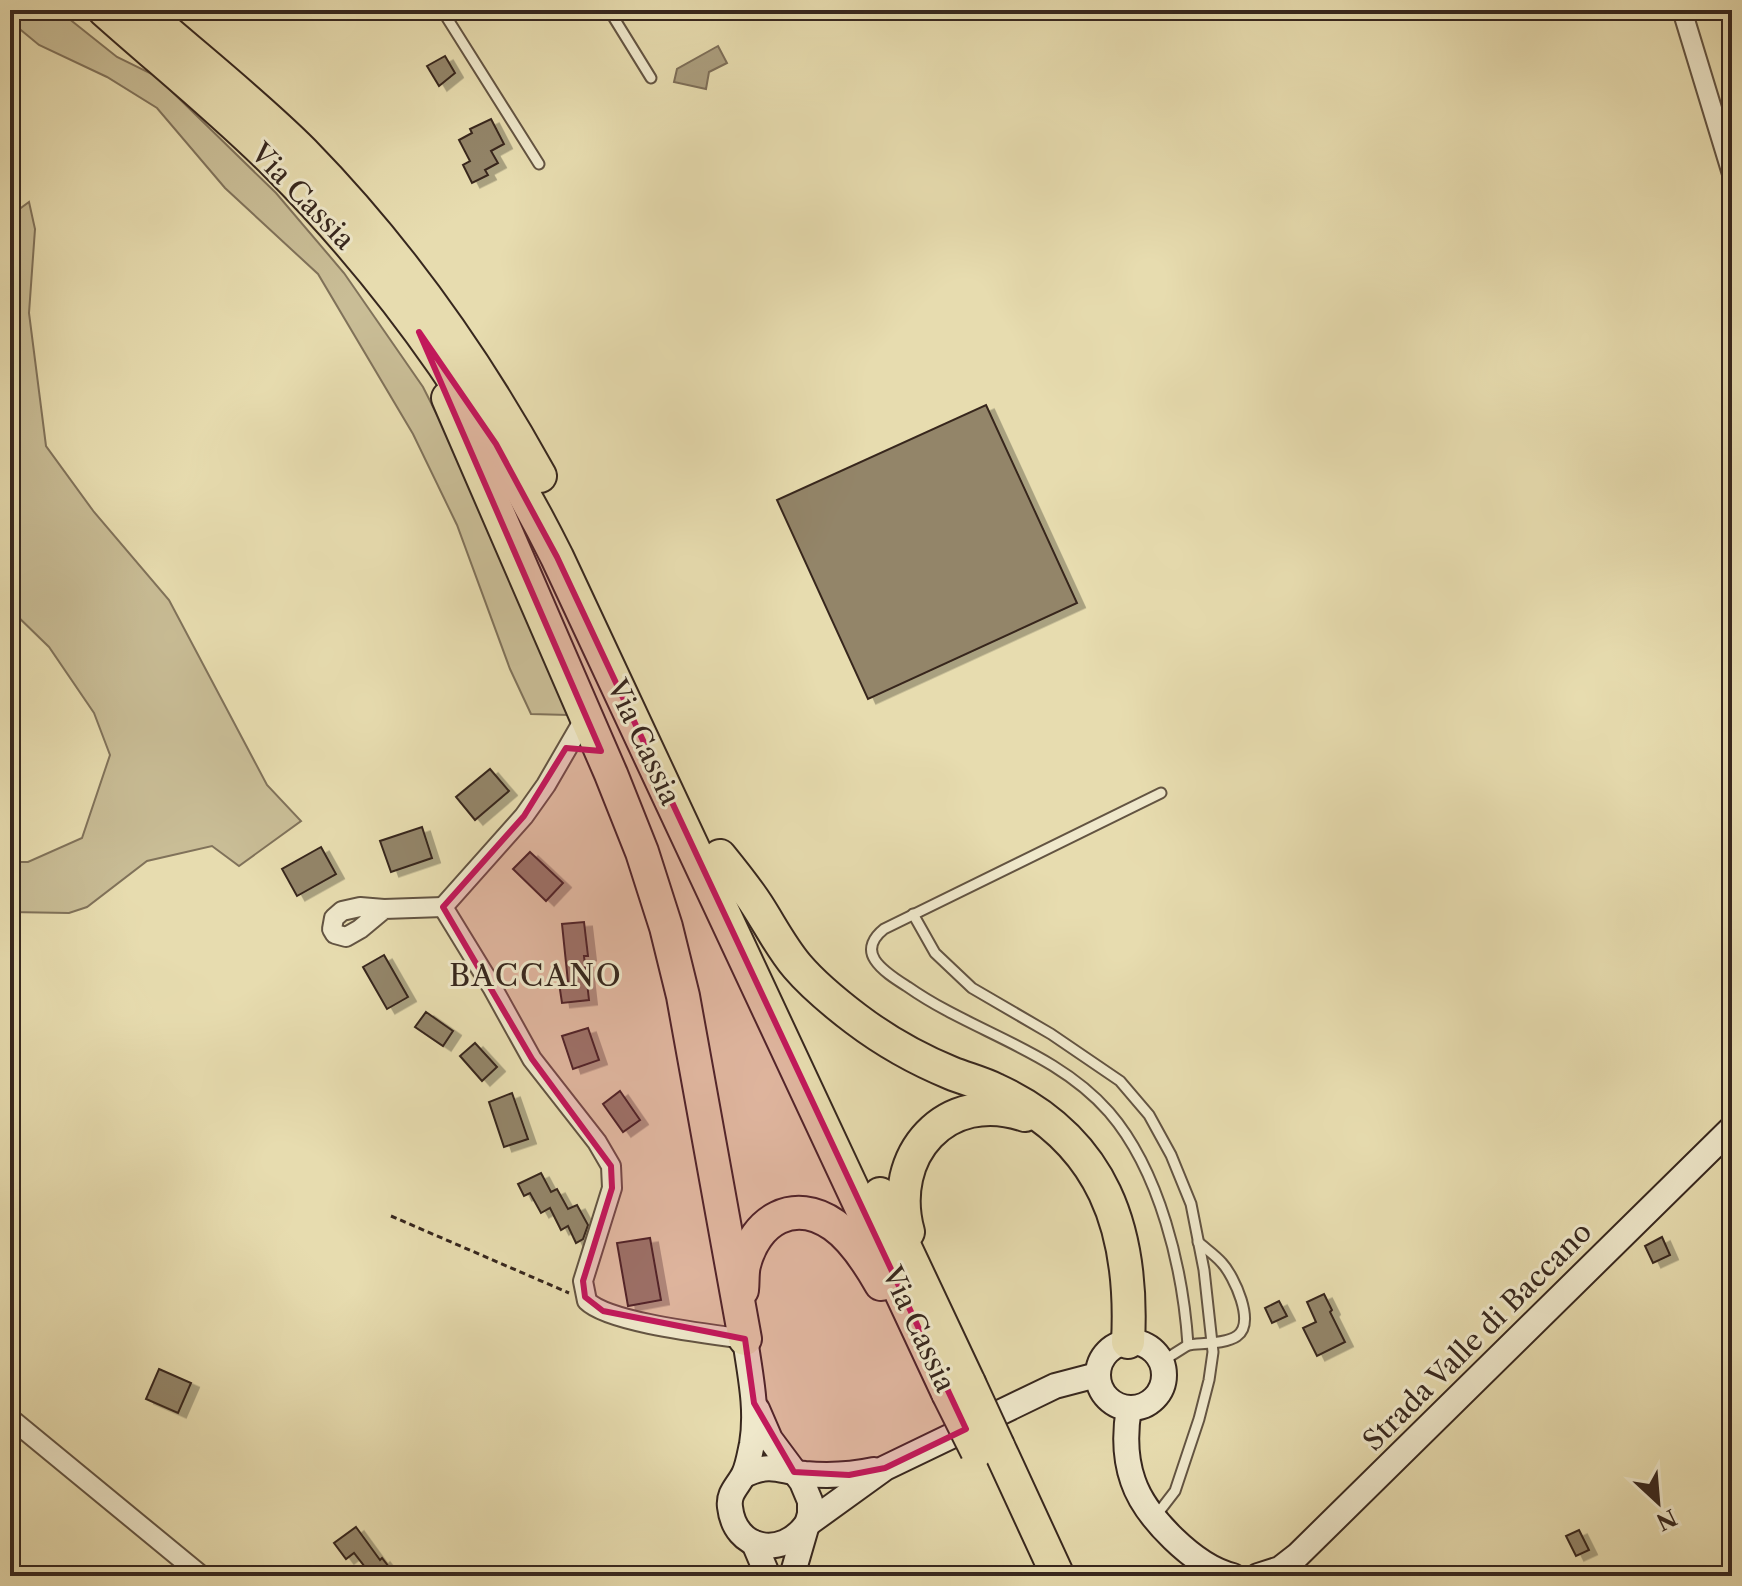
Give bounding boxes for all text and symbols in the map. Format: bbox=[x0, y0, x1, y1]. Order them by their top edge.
street label: Via Cassia bbox=[243, 135, 362, 256]
street label: Via Cassia bbox=[600, 673, 688, 810]
district label: BACCANO bbox=[449, 957, 623, 994]
street label: Strada Valle di Baccano bbox=[1356, 1215, 1598, 1457]
street label: Via Cassia bbox=[875, 1260, 963, 1397]
north arrow bbox=[1618, 1462, 1698, 1542]
text: N bbox=[1652, 1503, 1681, 1536]

